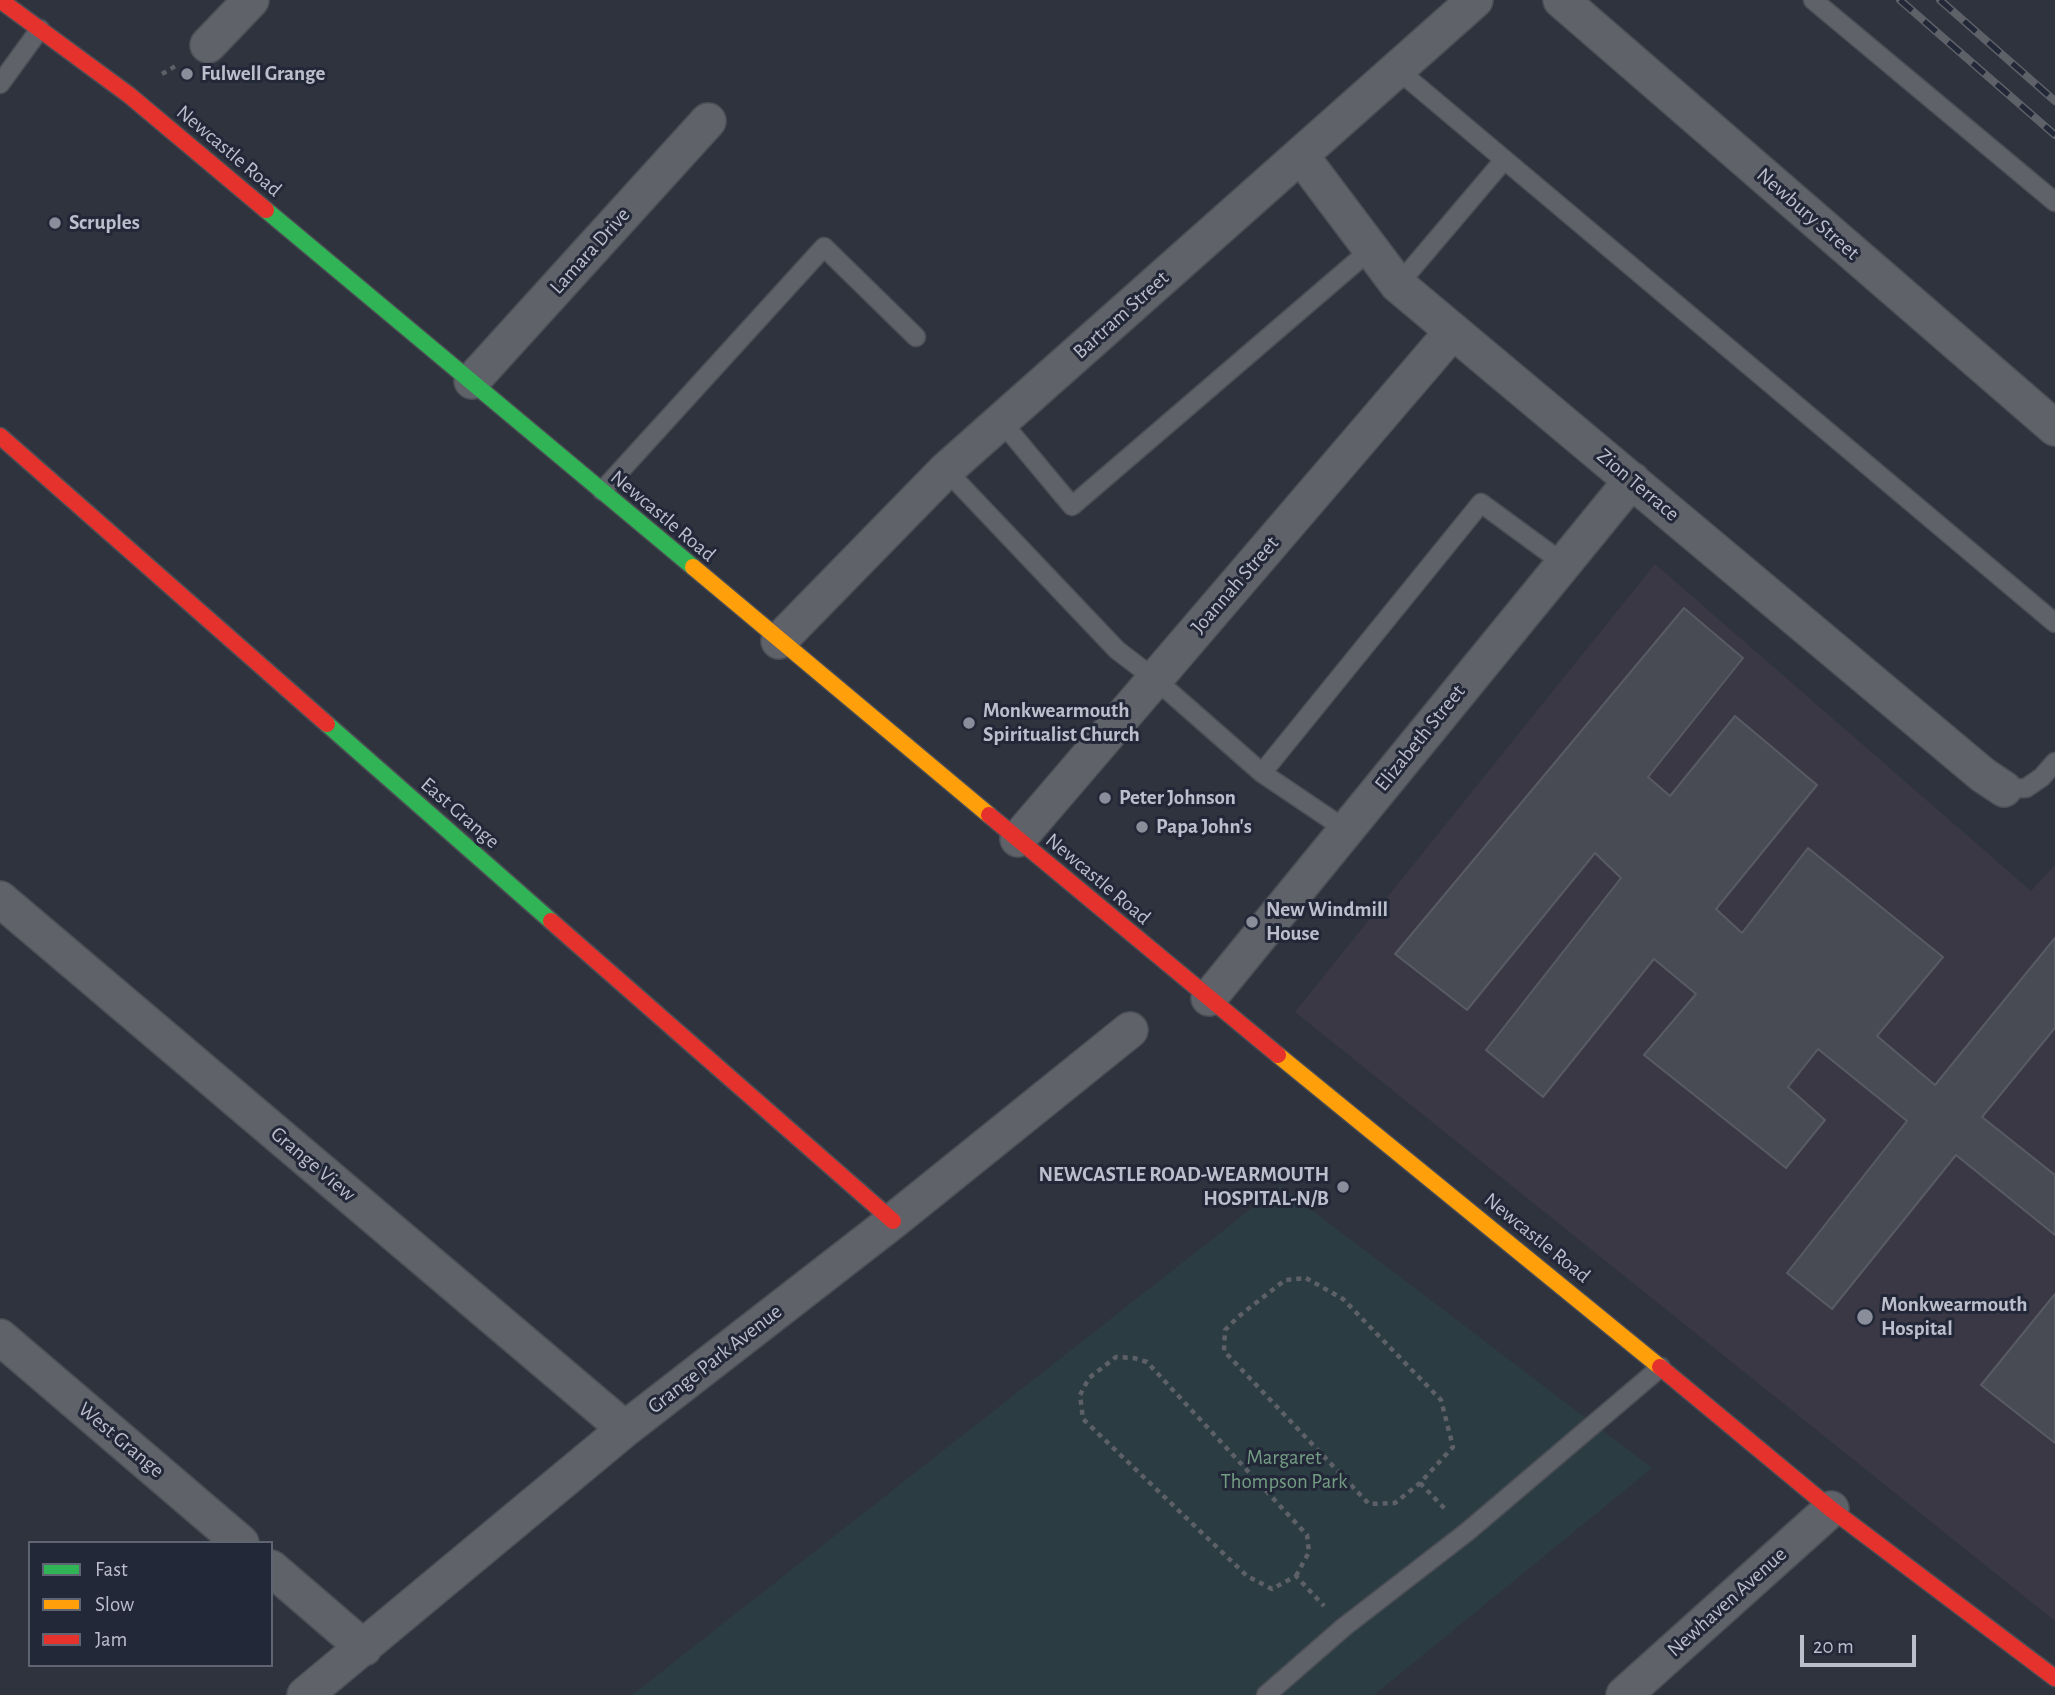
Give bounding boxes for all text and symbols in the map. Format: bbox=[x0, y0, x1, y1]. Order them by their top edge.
place label: Fulwell Grange bbox=[201, 61, 325, 87]
marker: Fulwell Grange bbox=[179, 66, 195, 82]
street label: Newcastle Road bbox=[171, 100, 287, 202]
street label: Newbury Street bbox=[1751, 163, 1865, 265]
street label: Lamara Drive bbox=[545, 202, 635, 300]
place label: Scruples bbox=[69, 210, 140, 236]
marker: Scruples bbox=[47, 215, 63, 231]
street label: Bartram Street bbox=[1068, 265, 1174, 365]
street label: Zion Terrace bbox=[1592, 443, 1684, 527]
street label: Newcastle Road bbox=[605, 465, 721, 567]
street label: Joannah Street bbox=[1186, 531, 1284, 639]
street label: Elizabeth Street bbox=[1369, 680, 1471, 796]
place label: Monkwearmouth Spiritualist Church bbox=[983, 698, 1140, 748]
marker: Monkwearmouth Spiritualist Church bbox=[961, 715, 977, 731]
street label: East Grange bbox=[415, 772, 505, 854]
place label: Peter Johnson bbox=[1119, 785, 1236, 811]
marker: Peter Johnson bbox=[1097, 790, 1113, 806]
place label: Papa John's bbox=[1156, 814, 1252, 840]
marker: Papa John's bbox=[1134, 819, 1150, 835]
street label: Newcastle Road bbox=[1040, 828, 1156, 930]
place label: New Windmill House bbox=[1266, 897, 1388, 947]
marker: New Windmill House bbox=[1244, 914, 1260, 930]
street label: Grange View bbox=[265, 1121, 361, 1207]
place label: NEWCASTLE ROAD-WEARMOUTH HOSPITAL-N/B bbox=[1038, 1162, 1329, 1212]
marker: NEWCASTLE ROAD-WEARMOUTH HOSPITAL-N/B bbox=[1335, 1179, 1351, 1195]
street label: Newcastle Road bbox=[1479, 1187, 1595, 1289]
place label: Monkwearmouth Hospital bbox=[1881, 1292, 2027, 1342]
street label: Grange Park Avenue bbox=[643, 1299, 787, 1419]
marker: Monkwearmouth Hospital bbox=[1855, 1307, 1875, 1327]
street label: West Grange bbox=[73, 1397, 169, 1483]
park label: Margaret Thompson Park bbox=[1220, 1445, 1348, 1495]
legend bbox=[28, 1541, 273, 1667]
street label: Newhaven Avenue bbox=[1662, 1542, 1792, 1662]
text: Fast bbox=[95, 1559, 128, 1580]
text: Slow bbox=[95, 1594, 134, 1615]
scale bar bbox=[1803, 1622, 1918, 1666]
text: Jam bbox=[95, 1629, 127, 1650]
text: 20 m bbox=[1813, 1636, 1854, 1657]

